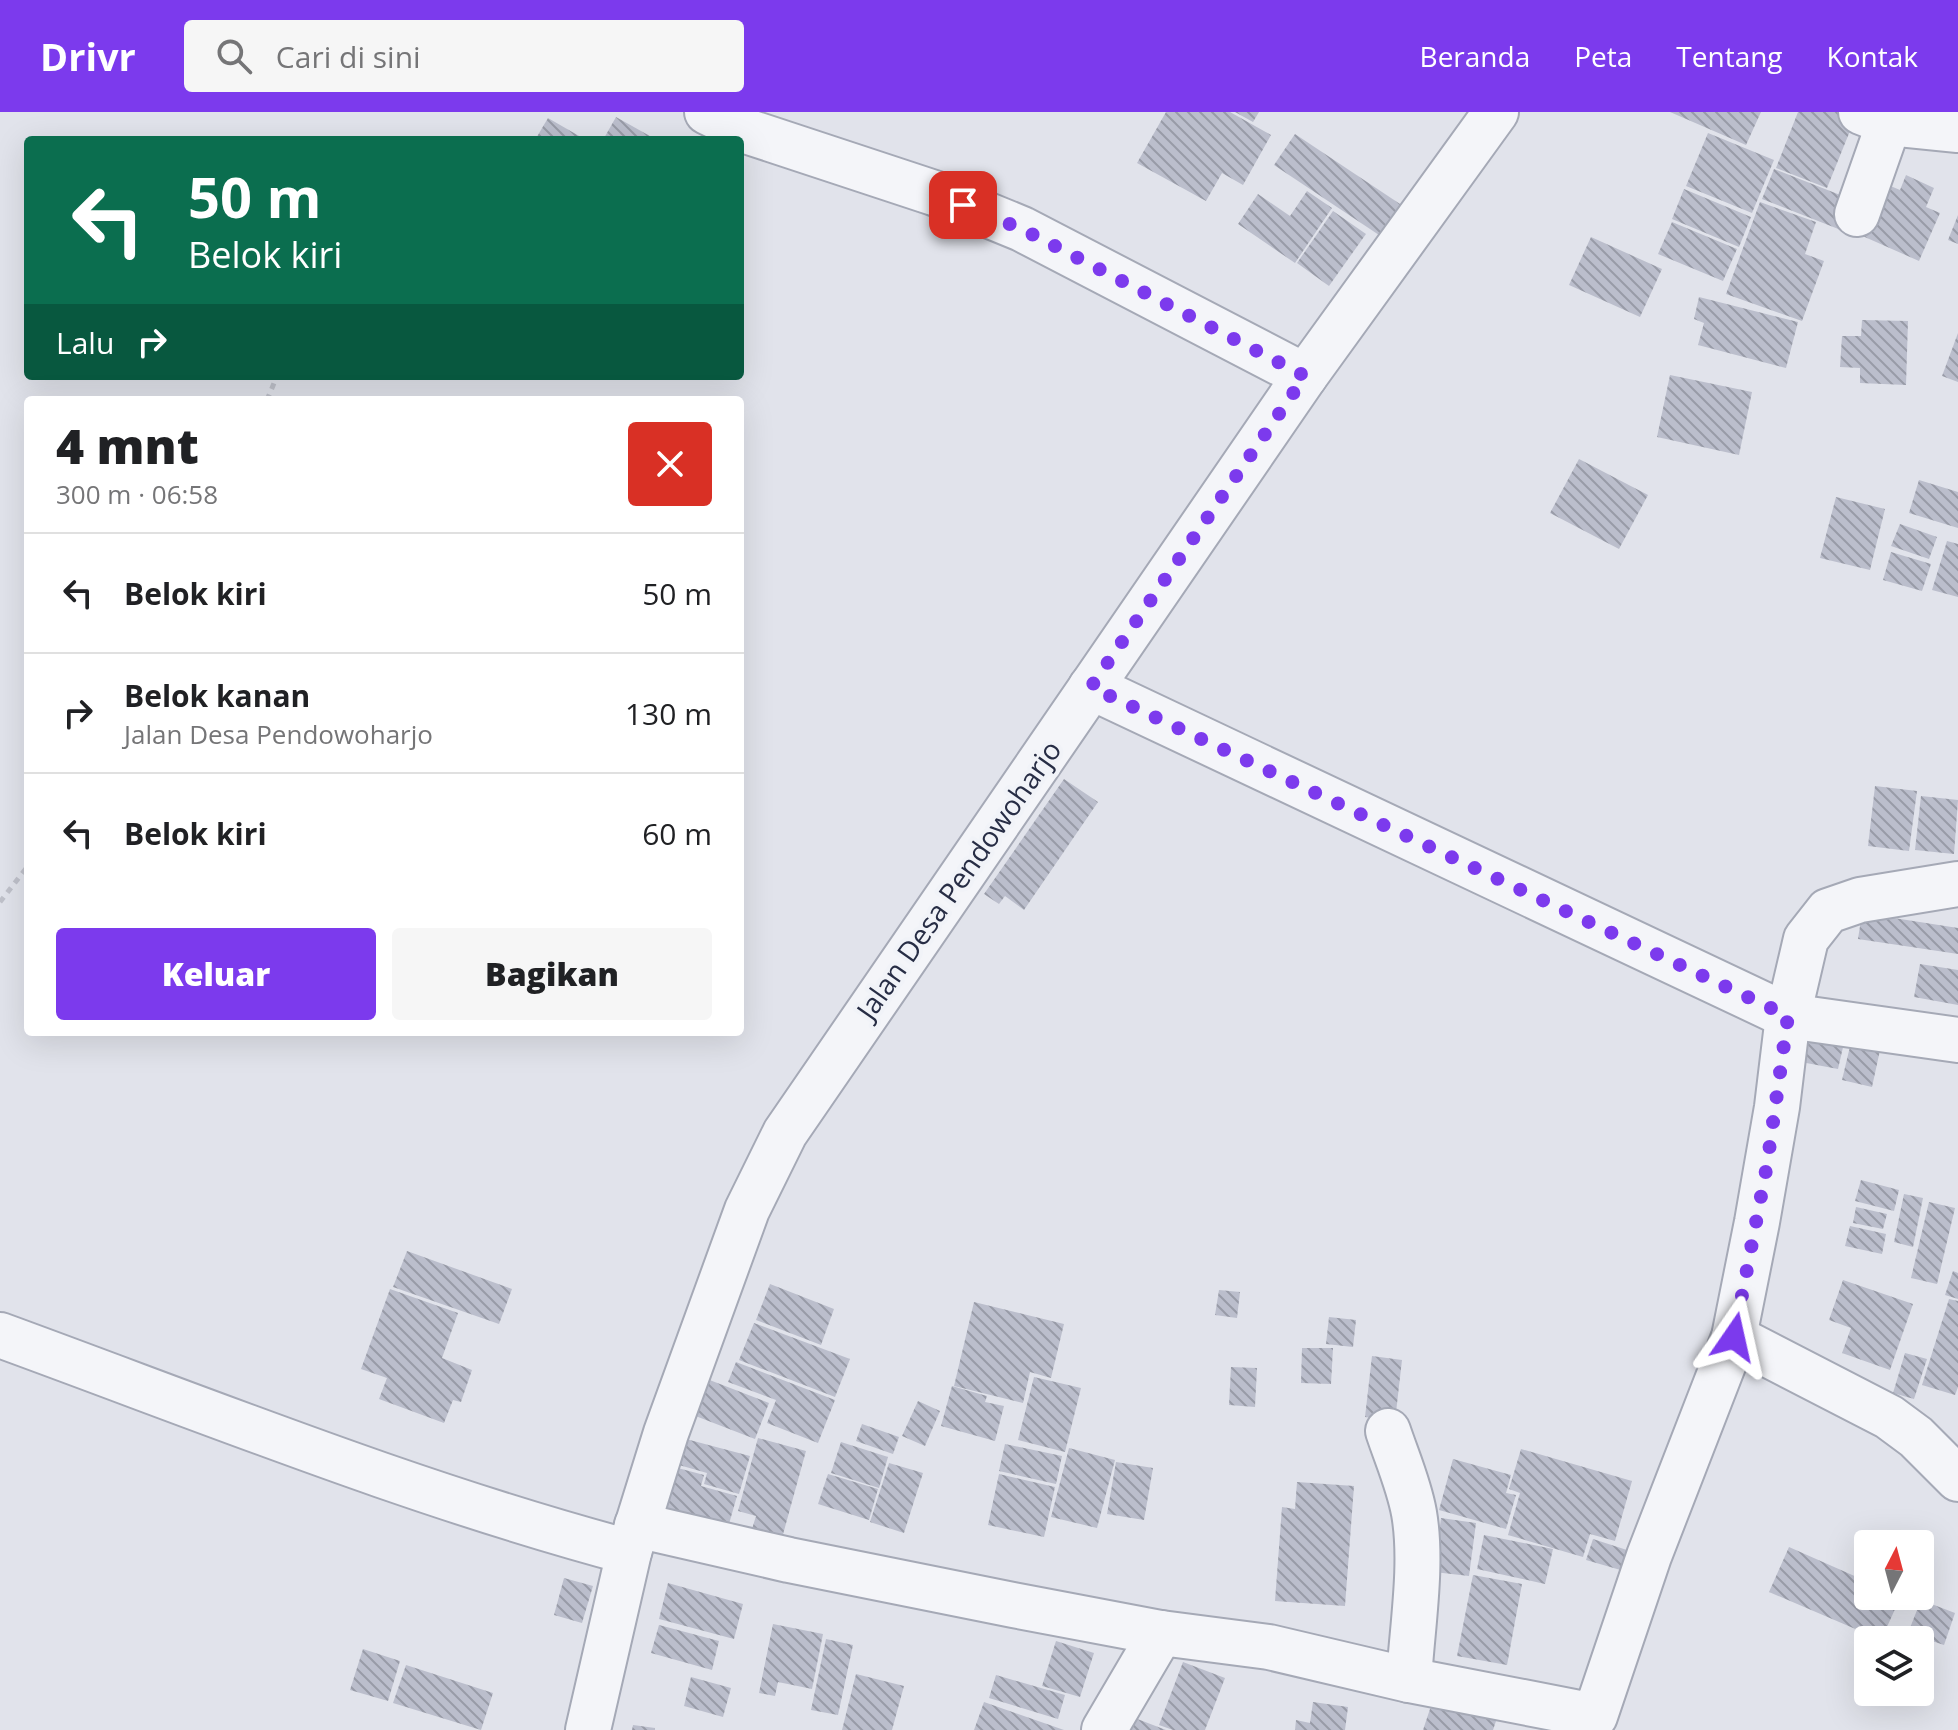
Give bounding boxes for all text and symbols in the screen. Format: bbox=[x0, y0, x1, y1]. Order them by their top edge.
search box bbox=[184, 20, 744, 92]
text: Drivr bbox=[40, 30, 136, 82]
icon: search bbox=[212, 34, 256, 78]
text: Cari di sini bbox=[276, 36, 421, 77]
text: Beranda bbox=[1420, 37, 1530, 75]
text: Peta bbox=[1574, 37, 1632, 75]
text: Tentang bbox=[1676, 37, 1783, 75]
text: Kontak bbox=[1827, 37, 1918, 75]
text: 50 m bbox=[188, 158, 322, 234]
icon: left bbox=[56, 168, 160, 272]
pin bbox=[929, 171, 997, 239]
icon: arrive bbox=[941, 183, 985, 227]
text: Belok kiri bbox=[188, 230, 342, 279]
icon: right bbox=[130, 320, 174, 364]
text: Lalu bbox=[56, 322, 114, 363]
text: 4 mnt bbox=[56, 413, 199, 478]
button: close bbox=[628, 422, 712, 506]
text: 300 m · 06:58 bbox=[56, 476, 218, 512]
icon: left bbox=[56, 571, 100, 615]
text: Belok kiri bbox=[124, 573, 267, 614]
text: 50 m bbox=[642, 573, 712, 614]
text: Belok kanan bbox=[124, 675, 310, 716]
icon: right bbox=[56, 691, 100, 735]
text: 130 m bbox=[625, 693, 712, 734]
text: Jalan Desa Pendowoharjo bbox=[124, 716, 433, 752]
street label: Jalan Desa Pendowoharjo bbox=[845, 732, 1069, 1029]
icon: left bbox=[56, 811, 100, 855]
text: Belok kiri bbox=[124, 813, 267, 854]
text: 60 m bbox=[642, 813, 712, 854]
button: Keluar bbox=[56, 928, 376, 1020]
button: Bagikan bbox=[392, 928, 712, 1020]
position arrow bbox=[1692, 1295, 1776, 1379]
north arrow bbox=[1854, 1530, 1934, 1610]
map controls bbox=[1854, 1530, 1934, 1706]
button: layers bbox=[1854, 1626, 1934, 1706]

